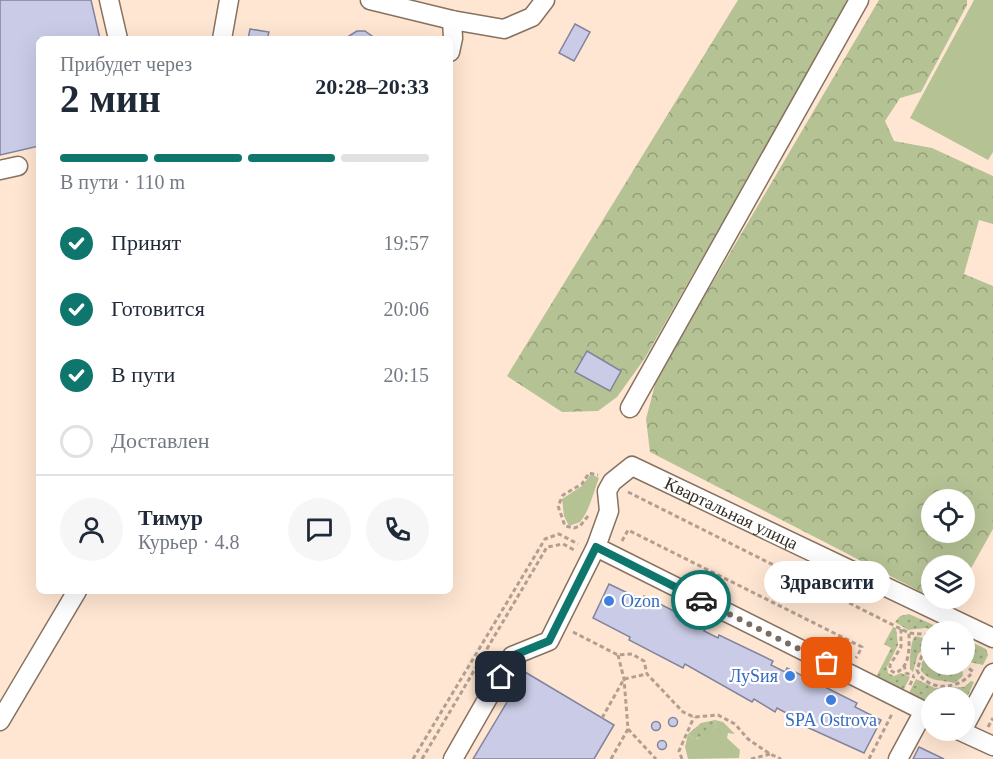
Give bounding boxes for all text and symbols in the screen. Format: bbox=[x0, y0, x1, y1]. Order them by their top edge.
text: Прибудет через bbox=[60, 53, 192, 75]
text: 20:28–20:33 bbox=[315, 74, 429, 99]
text: 2 мин bbox=[60, 77, 161, 120]
text: В пути · 110 m bbox=[60, 171, 185, 193]
icon: check bbox=[60, 227, 93, 260]
text: Принят bbox=[111, 230, 181, 255]
text: 19:57 bbox=[383, 232, 429, 254]
icon: check bbox=[60, 293, 93, 326]
text: Готовится bbox=[111, 296, 205, 321]
text: 20:06 bbox=[383, 298, 429, 320]
icon: check bbox=[60, 359, 93, 392]
text: В пути bbox=[111, 362, 175, 387]
text: 20:15 bbox=[383, 364, 429, 386]
text: Доставлен bbox=[111, 428, 210, 453]
street label: Квартальная улица bbox=[661, 473, 801, 554]
map controls bbox=[921, 489, 975, 741]
button: locate bbox=[921, 489, 975, 543]
button: person bbox=[60, 498, 123, 561]
button: chat bbox=[288, 498, 351, 561]
button: phone bbox=[366, 498, 429, 561]
text: Тимур bbox=[138, 505, 203, 530]
text: Курьер · 4.8 bbox=[138, 531, 240, 553]
button: layers bbox=[921, 555, 975, 609]
callout: Здравсити bbox=[764, 561, 890, 603]
courier bbox=[671, 570, 731, 630]
text: Здравсити bbox=[780, 571, 874, 593]
icon: car bbox=[685, 584, 718, 617]
place label: Ozon bbox=[621, 591, 660, 611]
marker: Ozon bbox=[602, 594, 616, 608]
button: + bbox=[921, 621, 975, 675]
pin bbox=[801, 637, 852, 688]
icon: bag bbox=[810, 646, 843, 679]
pin bbox=[475, 651, 526, 702]
icon: home bbox=[484, 660, 517, 693]
place label: ЛуSия bbox=[729, 666, 778, 686]
marker: ЛуSия bbox=[783, 669, 797, 683]
button: − bbox=[921, 687, 975, 741]
marker: SPA Ostrova bbox=[824, 693, 838, 707]
place label: SPA Ostrova bbox=[785, 710, 877, 730]

